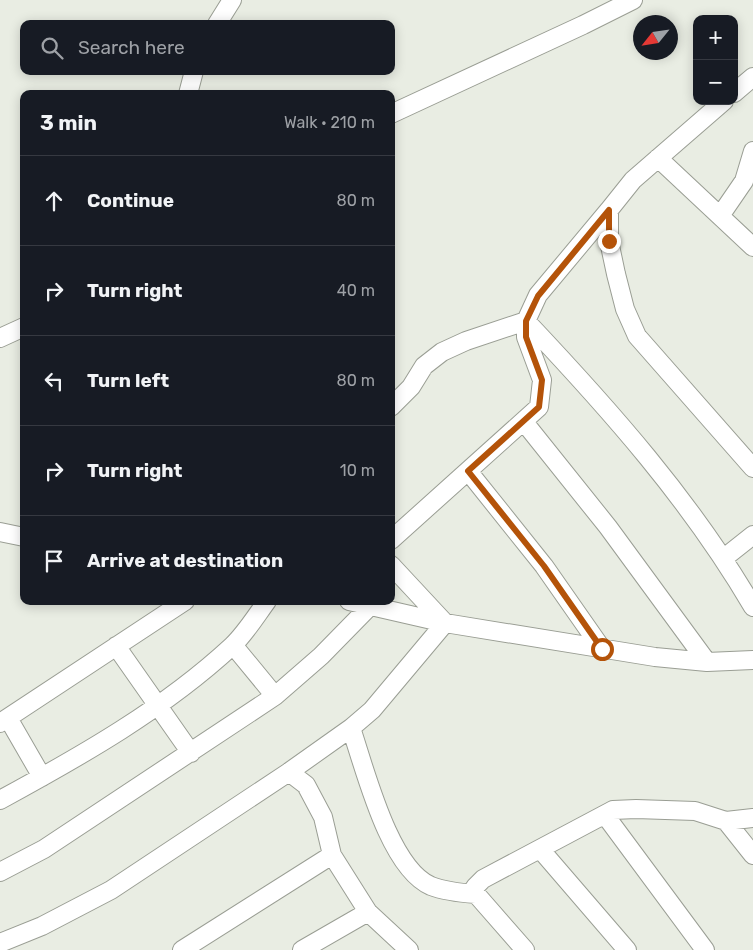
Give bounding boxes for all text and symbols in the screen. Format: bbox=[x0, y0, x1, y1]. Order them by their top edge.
north arrow bbox=[633, 15, 678, 60]
map controls bbox=[693, 15, 738, 105]
button: + bbox=[693, 15, 738, 60]
search box bbox=[20, 20, 395, 75]
icon: search bbox=[38, 34, 66, 62]
text: Search here bbox=[78, 36, 185, 59]
button: − bbox=[693, 60, 738, 105]
text: 3 min bbox=[40, 110, 97, 135]
text: Walk · 210 m bbox=[284, 113, 375, 132]
icon: ahead bbox=[40, 187, 68, 215]
text: Continue bbox=[87, 189, 174, 212]
text: 80 m bbox=[337, 191, 375, 210]
route end bbox=[598, 230, 621, 253]
icon: right bbox=[40, 277, 68, 305]
text: Turn right bbox=[87, 279, 182, 302]
text: 40 m bbox=[337, 281, 375, 300]
icon: left bbox=[40, 367, 68, 395]
text: Turn left bbox=[87, 369, 169, 392]
text: 80 m bbox=[337, 371, 375, 390]
icon: right bbox=[40, 457, 68, 485]
text: Turn right bbox=[87, 459, 182, 482]
text: 10 m bbox=[340, 461, 375, 480]
icon: arrive bbox=[40, 547, 68, 575]
text: Arrive at destination bbox=[87, 549, 283, 572]
route start bbox=[591, 638, 614, 661]

